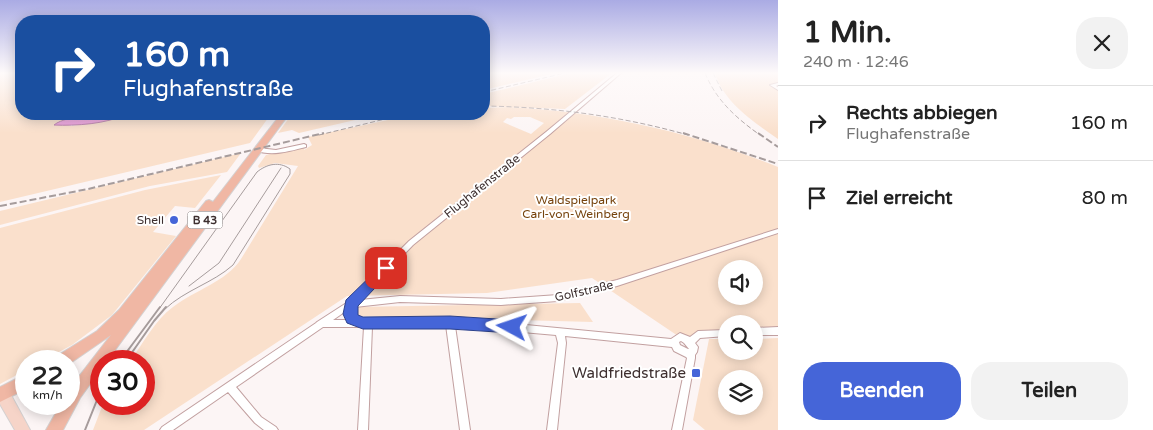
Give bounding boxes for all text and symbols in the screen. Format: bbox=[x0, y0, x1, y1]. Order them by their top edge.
text: 1 Min. bbox=[803, 14, 892, 51]
button: close bbox=[1076, 17, 1128, 69]
text: 160 m bbox=[123, 34, 230, 76]
icon: right bbox=[40, 35, 105, 100]
text: 240 m · 12:46 bbox=[803, 52, 909, 72]
text: Flughafenstraße bbox=[123, 76, 294, 102]
text: Rechts abbiegen bbox=[846, 102, 998, 124]
icon: right bbox=[803, 109, 831, 137]
text: 160 m bbox=[1070, 112, 1128, 134]
text: Flughafenstraße bbox=[846, 124, 970, 144]
street label: Flughafenstraße bbox=[441, 151, 523, 221]
icon: arrive bbox=[803, 184, 831, 212]
text: Ziel erreicht bbox=[846, 187, 953, 209]
text: 80 m bbox=[1082, 187, 1128, 209]
park label: Waldspielpark Carl-von-Weinberg bbox=[522, 193, 630, 221]
road number: B 43 bbox=[188, 212, 222, 228]
place label: Shell bbox=[137, 213, 164, 227]
marker: Shell bbox=[168, 214, 180, 226]
pin bbox=[365, 247, 407, 289]
icon: arrive bbox=[372, 254, 400, 282]
map controls bbox=[718, 260, 763, 415]
button: sound bbox=[718, 260, 763, 305]
street label: Golfstraße bbox=[553, 277, 615, 305]
position arrow bbox=[485, 300, 537, 352]
button: search bbox=[718, 315, 763, 360]
speed limit sign: 30 bbox=[90, 350, 155, 415]
text: 22 bbox=[32, 361, 63, 391]
button: Beenden bbox=[803, 362, 961, 420]
button: Teilen bbox=[971, 362, 1128, 420]
place label: Waldfriedstraße bbox=[572, 364, 686, 382]
marker: Waldfriedstraße bbox=[690, 367, 702, 379]
button: layers bbox=[718, 370, 763, 415]
text: km/h bbox=[32, 388, 63, 402]

